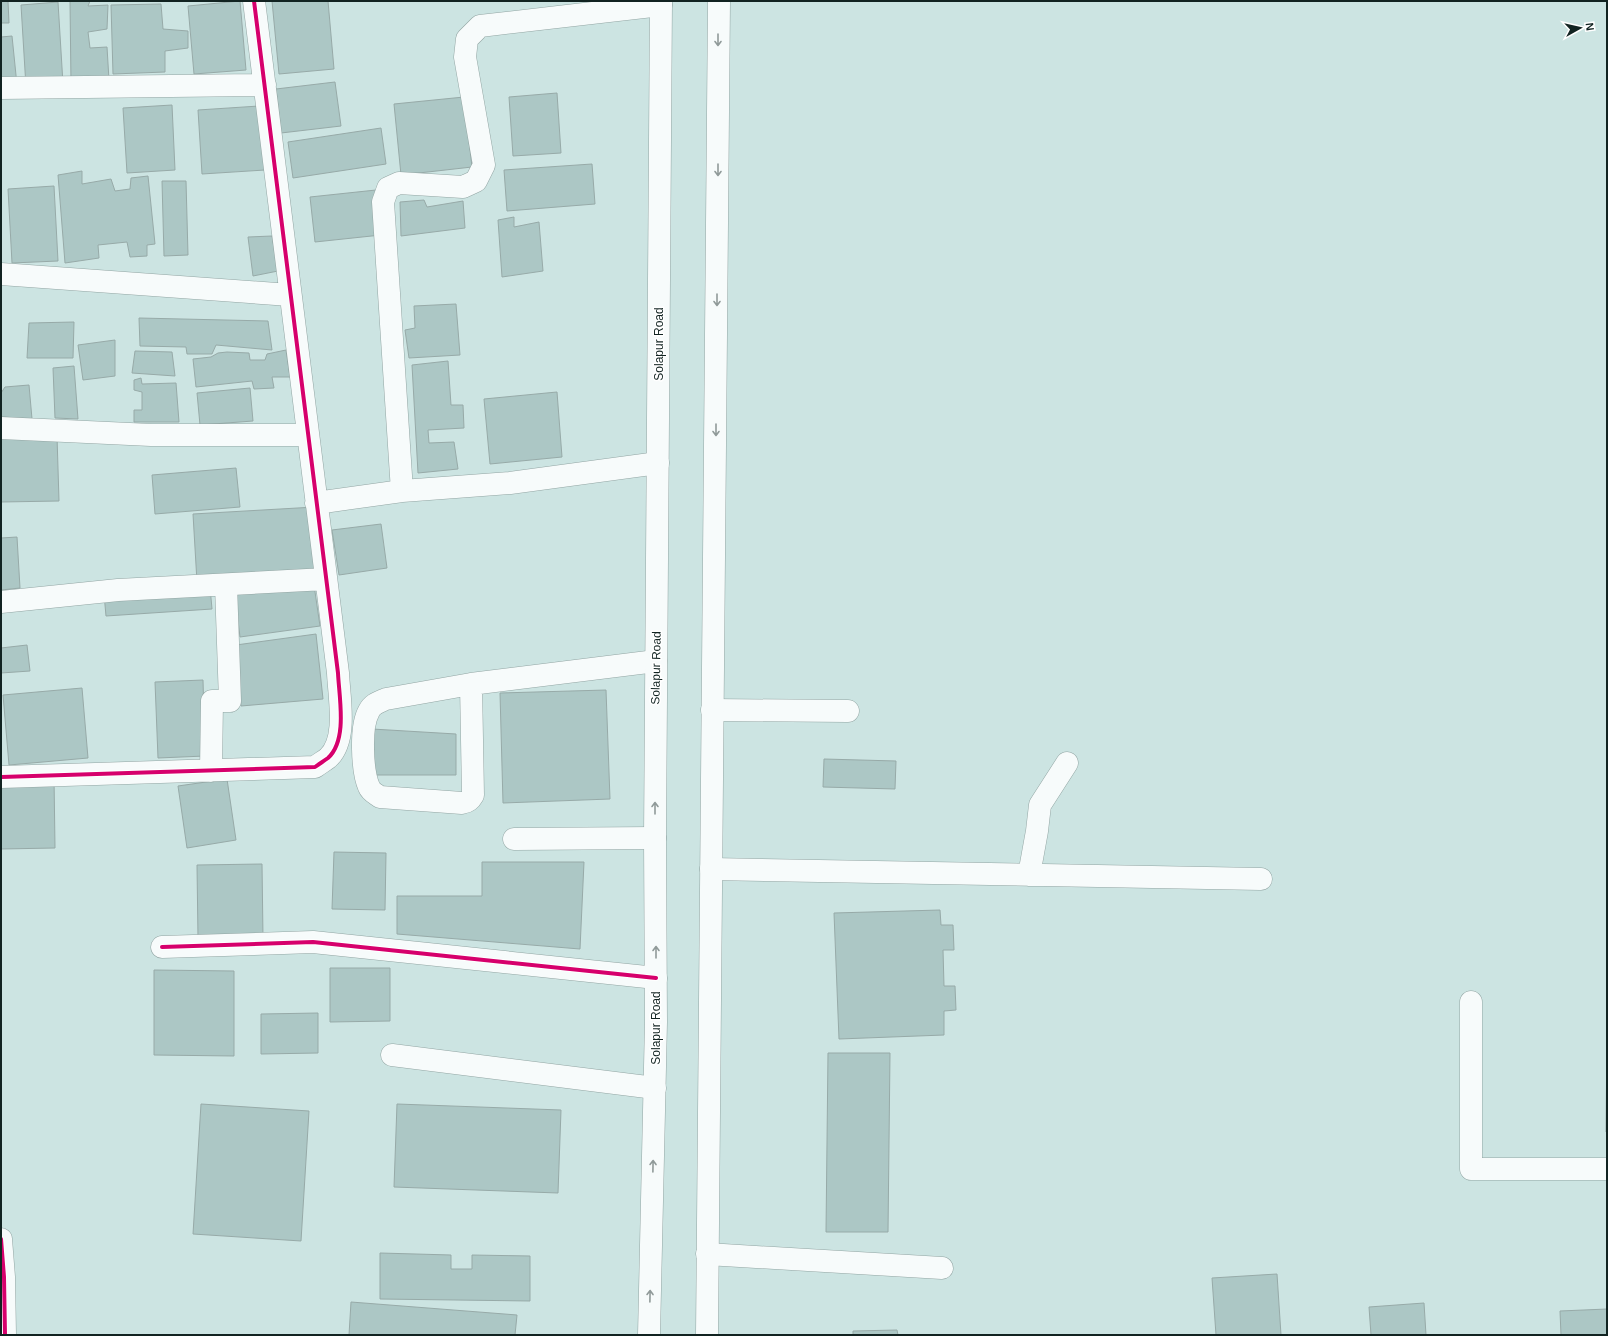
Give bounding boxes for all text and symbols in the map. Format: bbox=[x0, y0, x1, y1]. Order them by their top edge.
north arrow bbox=[1560, 8, 1600, 48]
text: N bbox=[1583, 22, 1596, 31]
one-way arrow bbox=[715, 33, 722, 46]
one-way arrow bbox=[714, 163, 721, 176]
one-way arrow bbox=[713, 293, 721, 306]
street label: Solapur Road bbox=[652, 307, 666, 381]
one-way arrow bbox=[712, 423, 720, 436]
street label: Solapur Road bbox=[648, 631, 664, 705]
one-way arrow bbox=[651, 802, 659, 815]
one-way arrow bbox=[652, 946, 660, 959]
street label: Solapur Road bbox=[649, 991, 663, 1065]
one-way arrow bbox=[649, 1160, 657, 1173]
one-way arrow bbox=[646, 1290, 654, 1303]

